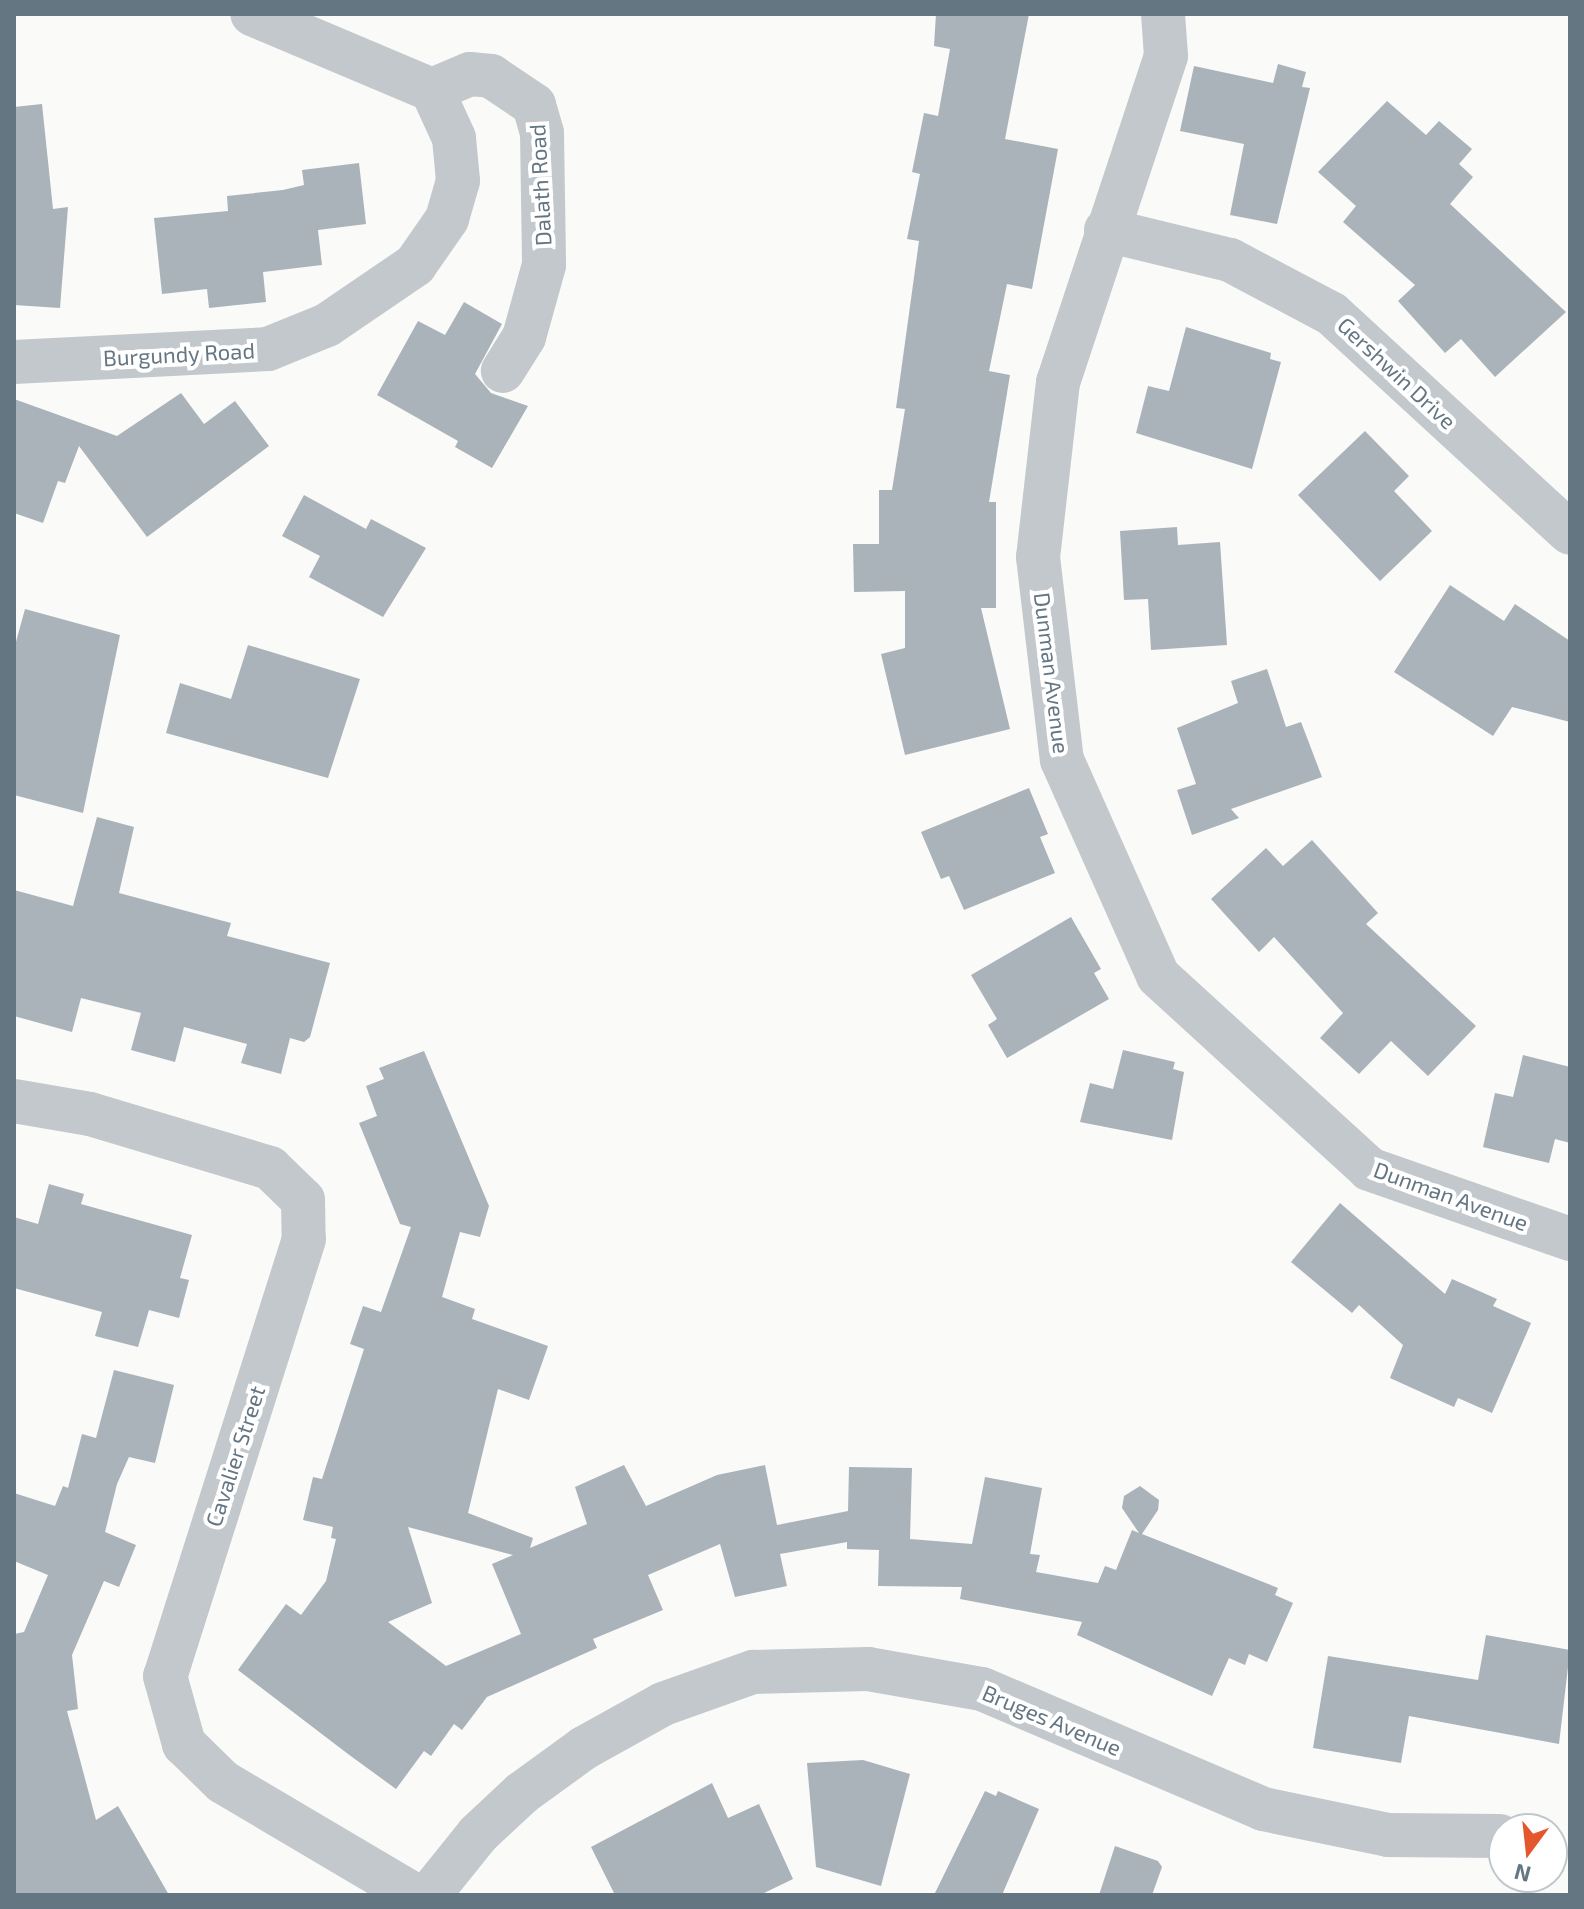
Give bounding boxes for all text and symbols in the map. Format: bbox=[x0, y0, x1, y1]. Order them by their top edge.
street label: Dalath Road bbox=[524, 123, 556, 247]
street label: Gershwin Drive bbox=[1332, 312, 1462, 434]
street label: Burgundy Road bbox=[102, 337, 256, 371]
street label: Dunman Avenue bbox=[1029, 591, 1075, 755]
street label: Dunman Avenue bbox=[1370, 1156, 1532, 1236]
street label: Cavalier Street bbox=[200, 1382, 270, 1530]
street label: Bruges Avenue bbox=[978, 1679, 1126, 1761]
north arrow bbox=[1488, 1813, 1568, 1893]
text: N bbox=[1511, 1860, 1533, 1889]

